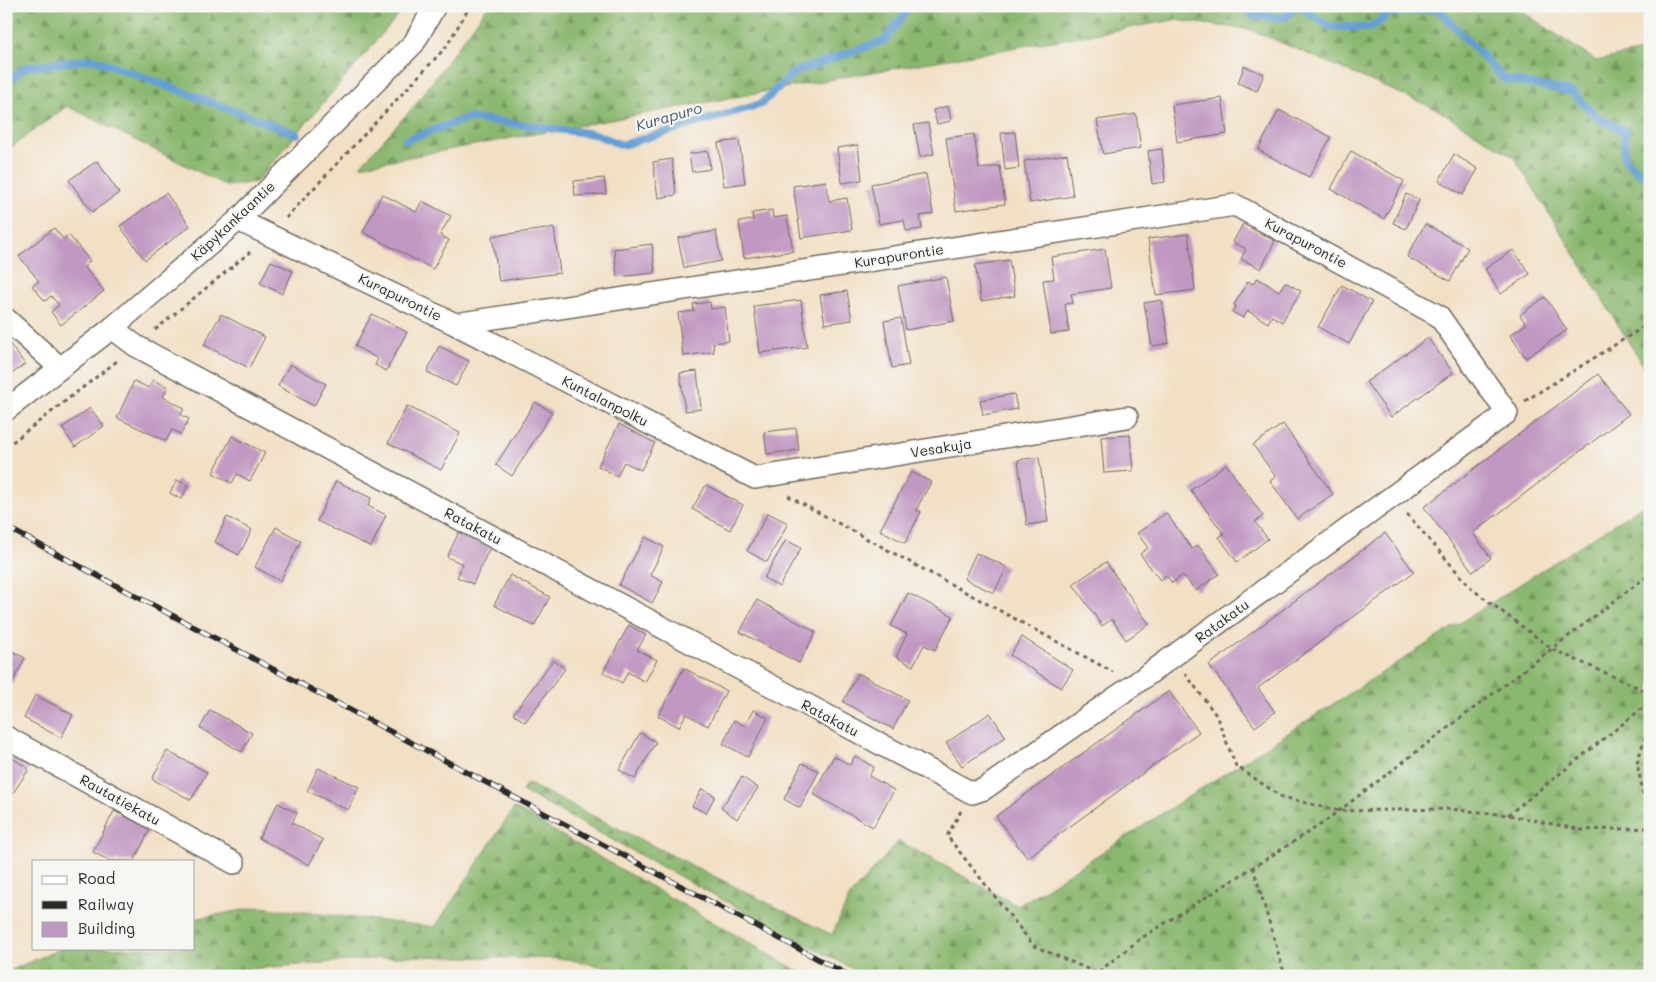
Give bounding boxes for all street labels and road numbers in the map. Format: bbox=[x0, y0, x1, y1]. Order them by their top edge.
street label: Käpykankaantie bbox=[186, 177, 279, 265]
street label: Kurapurontie bbox=[1262, 213, 1351, 272]
street label: Kurapurontie bbox=[853, 239, 945, 272]
street label: Kurapurontie bbox=[355, 268, 445, 325]
street label: Kuntalanpolku bbox=[559, 371, 652, 430]
street label: Vesakuja bbox=[909, 433, 973, 462]
street label: Ratakatu bbox=[441, 502, 505, 549]
street label: Ratakatu bbox=[1191, 595, 1253, 647]
street label: Ratakatu bbox=[798, 694, 862, 741]
street label: Rautatiekatu bbox=[77, 770, 164, 830]

